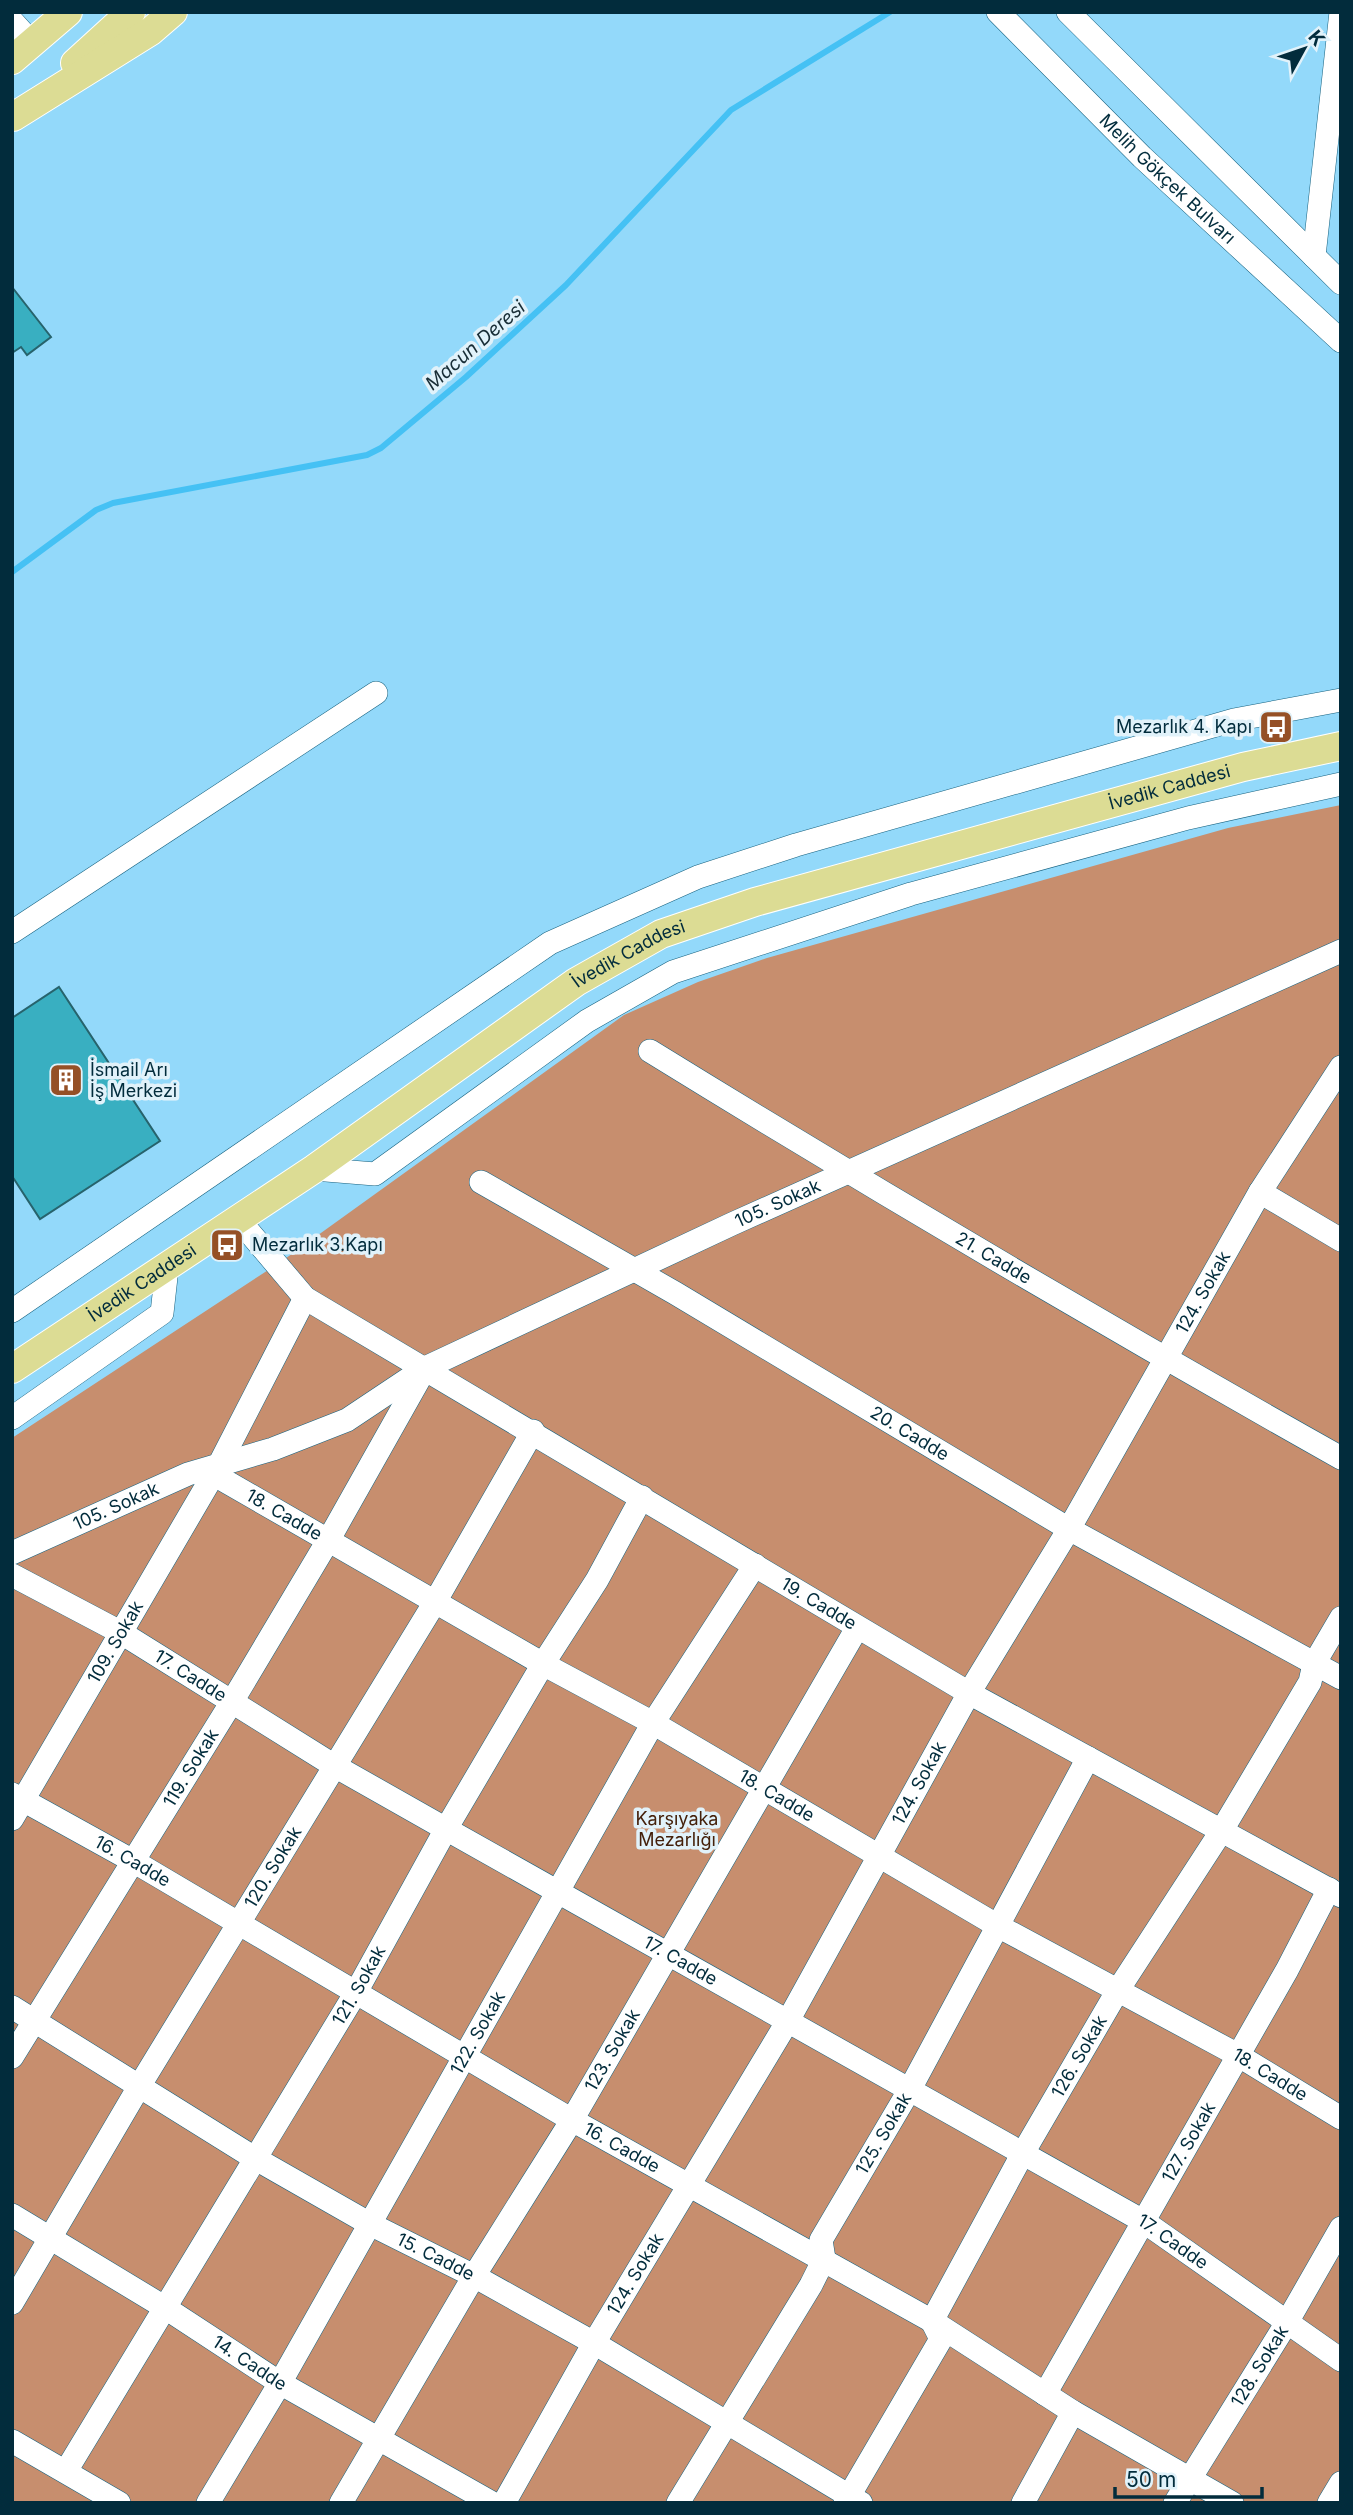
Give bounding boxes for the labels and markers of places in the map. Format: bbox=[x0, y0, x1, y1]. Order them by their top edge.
bus stop icon: Mezarlık 4. Kapı bbox=[1257, 708, 1295, 746]
place label: Mezarlık 4. Kapı bbox=[1116, 716, 1252, 737]
place label: İsmail Arı İş Merkezi bbox=[90, 1058, 177, 1101]
building icon: İsmail Arı İş Merkezi bbox=[47, 1061, 85, 1099]
bus stop icon: Mezarlık 3.Kapı bbox=[208, 1226, 246, 1264]
place label: Mezarlık 3.Kapı bbox=[252, 1234, 383, 1255]

